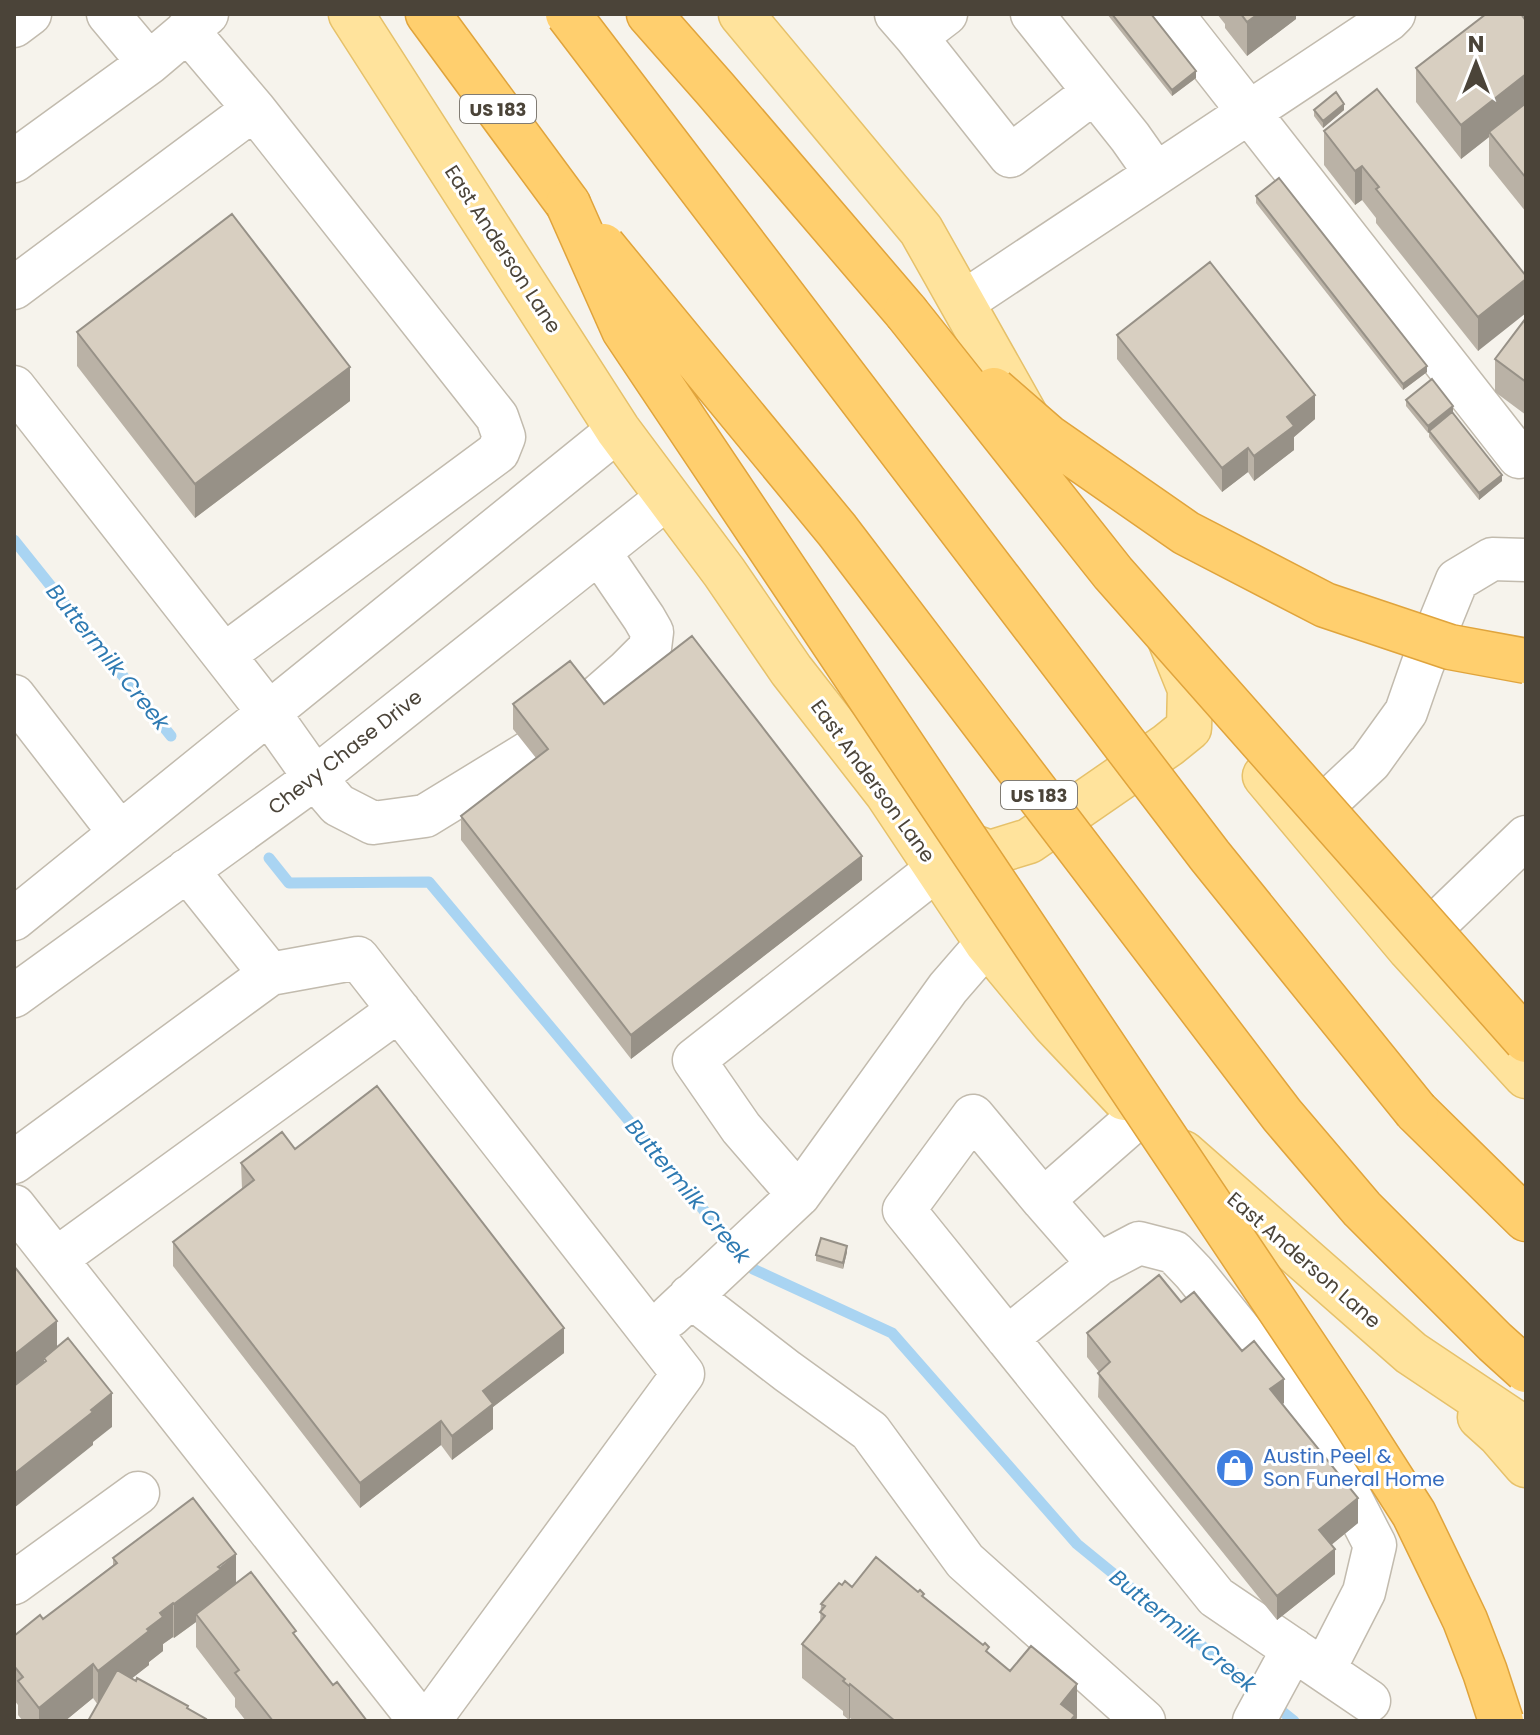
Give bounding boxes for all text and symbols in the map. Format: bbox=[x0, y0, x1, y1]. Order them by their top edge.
north arrow bbox=[1436, 24, 1516, 104]
text: N bbox=[1468, 29, 1484, 60]
road number: US 183 bbox=[460, 95, 536, 123]
street label: East Anderson Lane bbox=[438, 159, 568, 339]
water label: Buttermilk Creek bbox=[39, 577, 178, 738]
street label: Chevy Chase Drive bbox=[262, 683, 428, 821]
street label: East Anderson Lane bbox=[804, 694, 942, 868]
road number: US 183 bbox=[1001, 781, 1077, 809]
water label: Buttermilk Creek bbox=[618, 1112, 759, 1271]
street label: East Anderson Lane bbox=[1221, 1185, 1387, 1335]
place label: Austin Peel & Son Funeral Home bbox=[1263, 1442, 1445, 1493]
shop icon: Austin Peel & Son Funeral Home bbox=[1214, 1447, 1256, 1489]
water label: Buttermilk Creek bbox=[1103, 1562, 1264, 1701]

